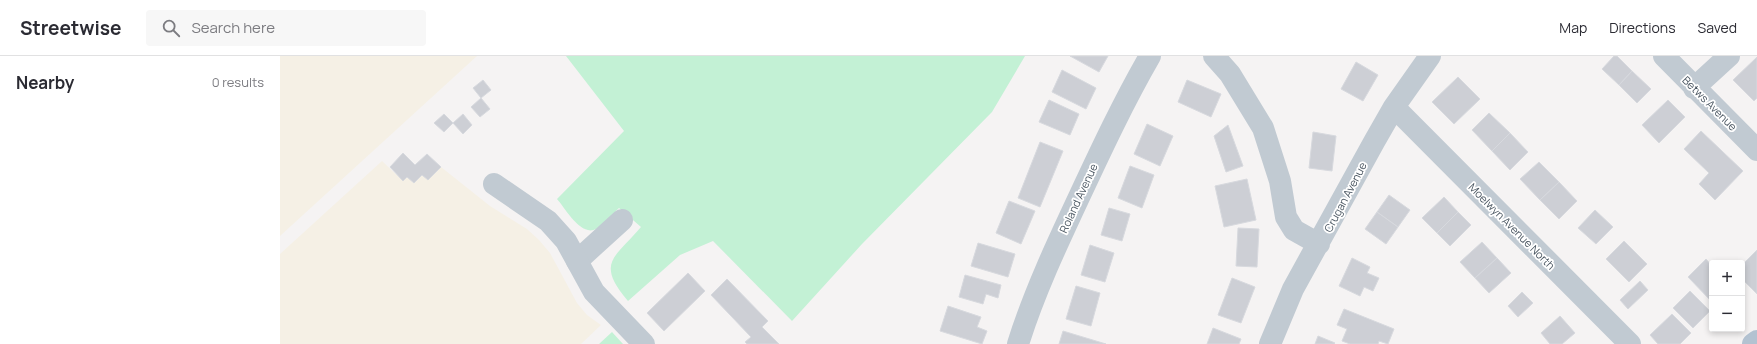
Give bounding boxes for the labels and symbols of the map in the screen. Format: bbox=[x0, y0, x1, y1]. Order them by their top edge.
street label: Betws Avenue bbox=[1679, 72, 1741, 134]
street label: Crugan Avenue bbox=[1320, 159, 1370, 235]
street label: Roland Avenue bbox=[1055, 160, 1101, 235]
street label: Moelwyn Avenue North bbox=[1466, 180, 1558, 272]

